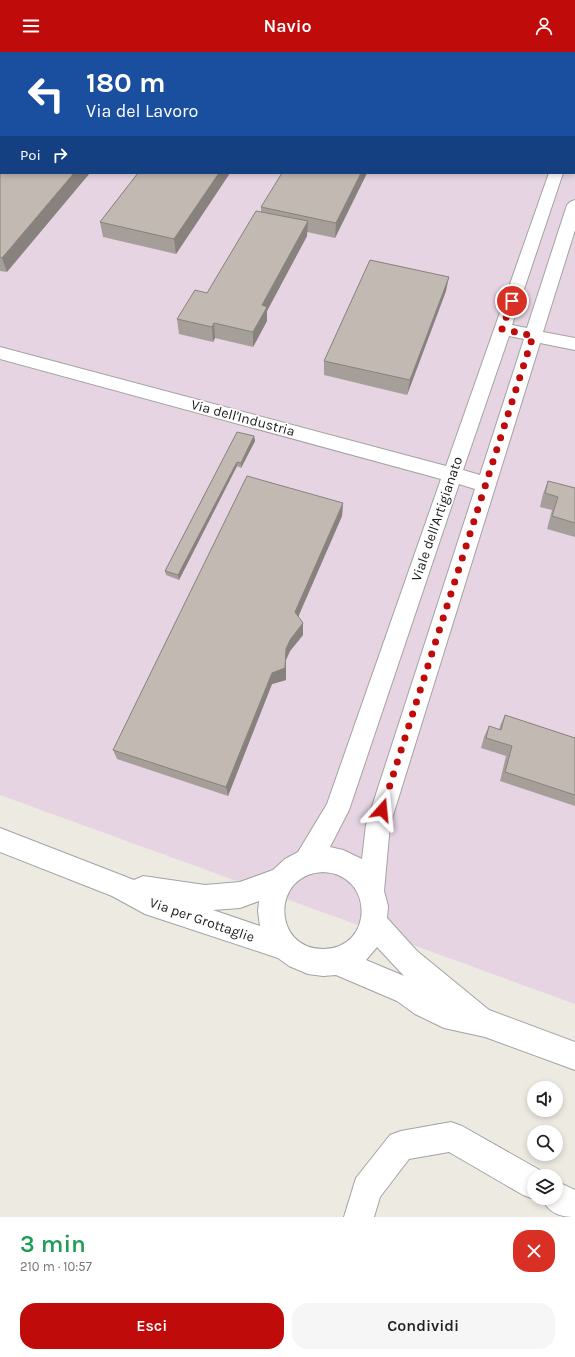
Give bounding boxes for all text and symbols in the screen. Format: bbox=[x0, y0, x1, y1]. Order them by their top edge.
icon: menu bbox=[20, 15, 42, 37]
text: Navio bbox=[263, 15, 312, 37]
icon: person bbox=[533, 15, 555, 37]
text: 180 m bbox=[86, 66, 165, 99]
icon: left bbox=[20, 68, 72, 120]
text: Via del Lavoro bbox=[86, 100, 198, 122]
icon: right bbox=[49, 144, 71, 166]
text: Poi bbox=[20, 146, 41, 164]
pin bbox=[495, 284, 529, 318]
icon: arrive bbox=[501, 290, 523, 312]
street label: Via dell'Industria bbox=[189, 396, 297, 440]
street label: Viale dell'Artigianato bbox=[408, 454, 466, 584]
position arrow bbox=[361, 789, 403, 831]
street label: Via per Grottaglie bbox=[147, 894, 257, 946]
map controls bbox=[527, 1081, 563, 1205]
button: sound bbox=[527, 1081, 563, 1117]
button: search bbox=[527, 1125, 563, 1161]
button: layers bbox=[527, 1169, 563, 1205]
text: 3 min bbox=[20, 1230, 86, 1258]
button: close bbox=[513, 1230, 555, 1272]
text: 210 m · 10:57 bbox=[20, 1259, 92, 1274]
button: Esci bbox=[20, 1303, 284, 1349]
button: Condividi bbox=[292, 1303, 555, 1349]

